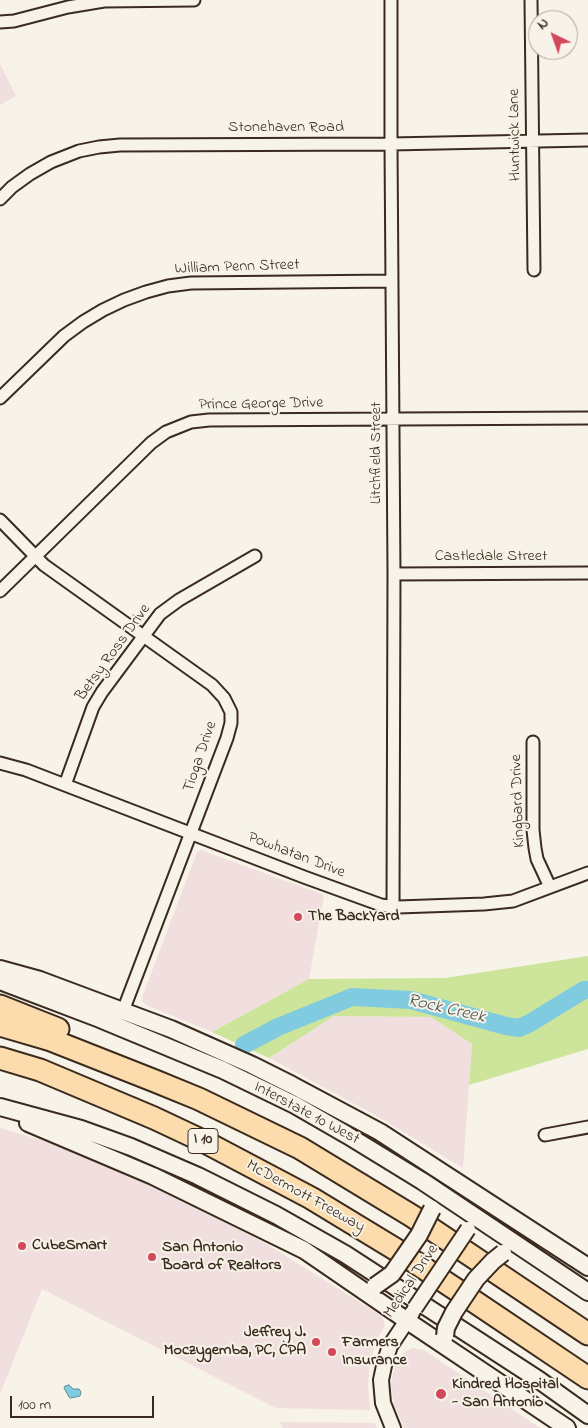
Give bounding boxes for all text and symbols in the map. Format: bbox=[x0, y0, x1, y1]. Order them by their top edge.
north arrow bbox=[528, 10, 578, 60]
text: N bbox=[533, 13, 554, 35]
street label: Huntwick Lane bbox=[506, 88, 526, 182]
street label: Stonehaven Road bbox=[228, 118, 344, 138]
street label: William Penn Street bbox=[174, 256, 300, 280]
street label: Prince George Drive bbox=[199, 394, 323, 416]
street label: Litchfield Street bbox=[367, 402, 387, 504]
street label: Castledale Street bbox=[435, 547, 547, 567]
street label: Betsy Ross Drive bbox=[72, 601, 156, 705]
street label: Tioga Drive bbox=[180, 719, 222, 795]
street label: Kingbard Drive bbox=[508, 754, 530, 848]
street label: Powhatan Drive bbox=[245, 829, 347, 883]
place label: The BackYard bbox=[308, 907, 399, 927]
marker: The BackYard bbox=[292, 911, 304, 923]
water label: Rock Creek bbox=[405, 991, 487, 1029]
street label: Interstate 10 West bbox=[250, 1078, 362, 1150]
road number: I 10 bbox=[188, 1128, 218, 1154]
street label: McDermott Freeway bbox=[242, 1156, 368, 1238]
place label: CubeSmart bbox=[32, 1236, 107, 1256]
place label: San Antonio Board of Realtors bbox=[162, 1238, 282, 1276]
marker: CubeSmart bbox=[16, 1240, 28, 1252]
street label: Medical Drive bbox=[380, 1242, 444, 1322]
marker: San Antonio Board of Realtors bbox=[146, 1251, 158, 1263]
place label: Jeffrey J. Moczygemba, PC, CPA bbox=[164, 1323, 306, 1361]
place label: Farmers Insurance bbox=[342, 1333, 407, 1371]
marker: Jeffrey J. Moczygemba, PC, CPA bbox=[310, 1336, 322, 1348]
marker: Farmers Insurance bbox=[326, 1346, 338, 1358]
place label: Kindred Hospital - San Antonio bbox=[452, 1375, 559, 1413]
scale bar bbox=[12, 1386, 156, 1418]
marker: Kindred Hospital - San Antonio bbox=[434, 1387, 448, 1401]
text: 100 m bbox=[18, 1394, 51, 1416]

